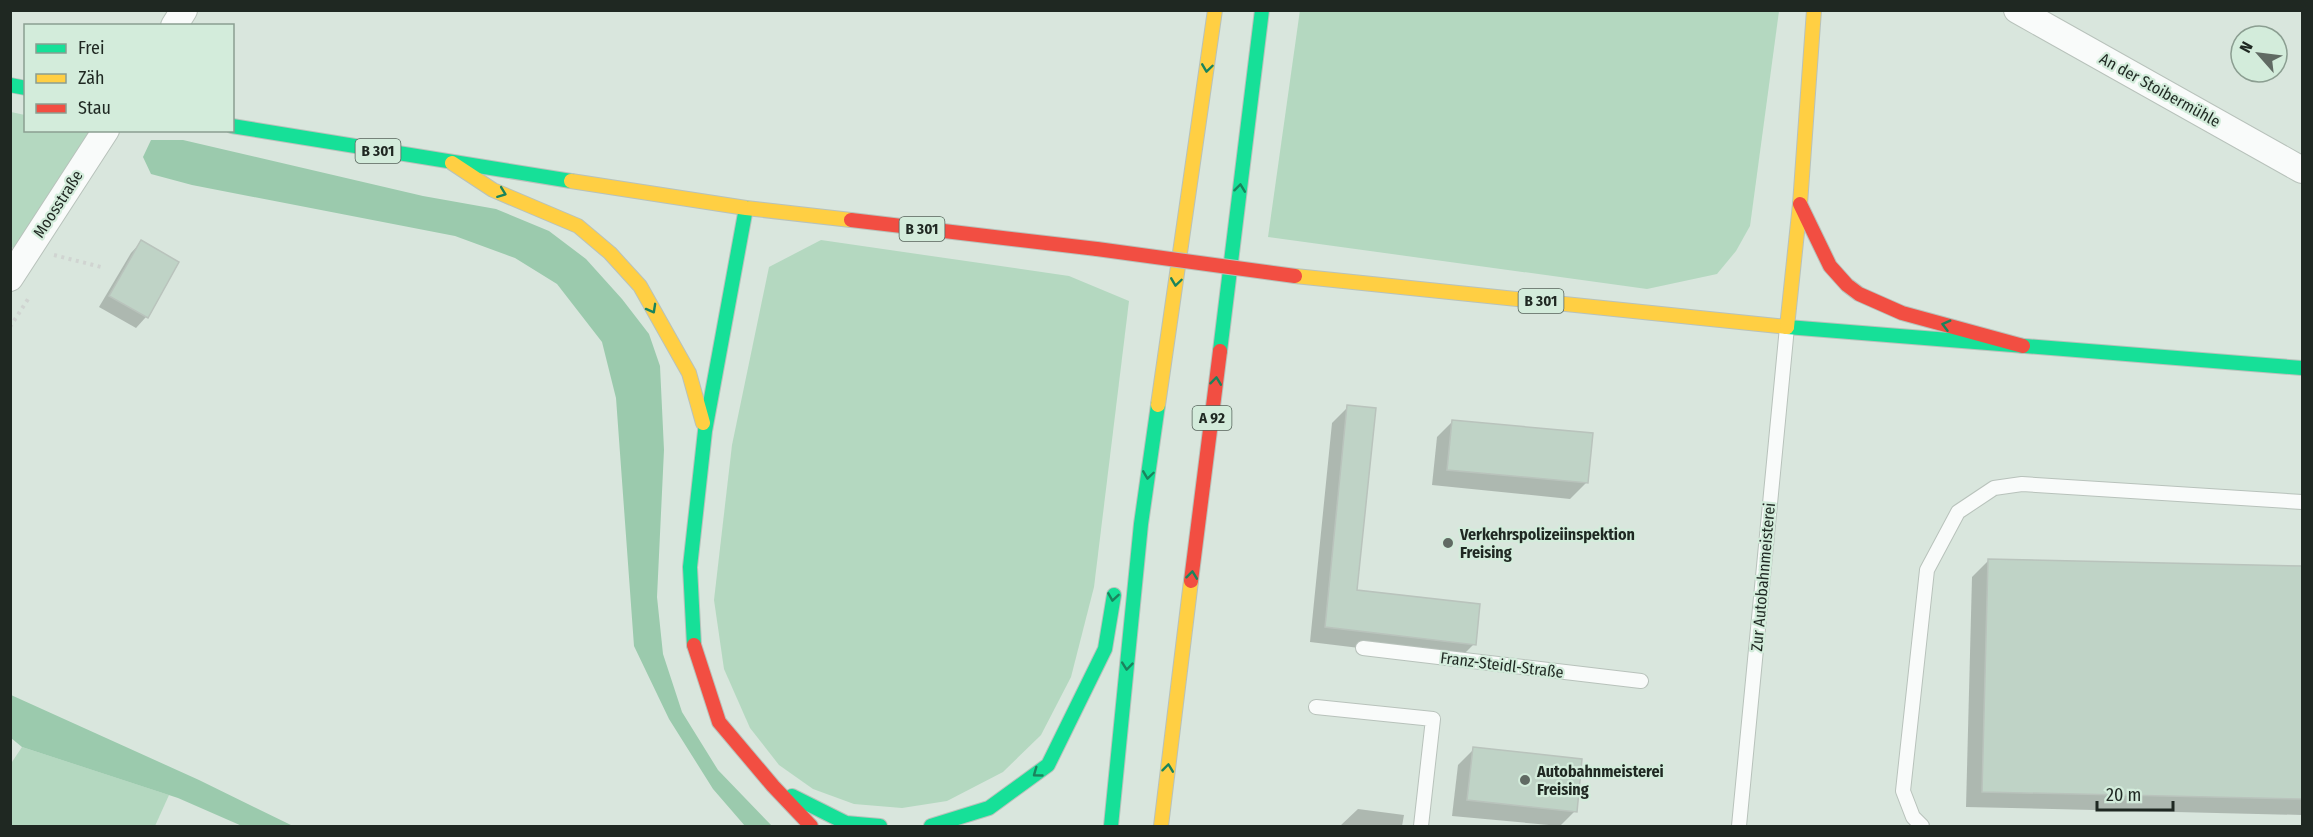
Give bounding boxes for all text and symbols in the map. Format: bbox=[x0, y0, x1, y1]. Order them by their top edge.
legend bbox=[24, 24, 234, 132]
north arrow bbox=[2229, 24, 2289, 84]
text: Frei bbox=[78, 37, 104, 59]
text: N bbox=[2236, 38, 2257, 56]
street label: An der Stoibermühle bbox=[2096, 49, 2224, 131]
one-way arrow bbox=[1201, 64, 1213, 73]
text: Zäh bbox=[78, 67, 105, 89]
text: Stau bbox=[78, 97, 111, 119]
road number: B 301 bbox=[356, 139, 400, 163]
street label: Moosstraße bbox=[29, 167, 87, 241]
one-way arrow bbox=[1233, 183, 1246, 192]
one-way arrow bbox=[496, 186, 507, 199]
road number: B 301 bbox=[900, 217, 944, 241]
one-way arrow bbox=[1171, 278, 1183, 287]
road number: B 301 bbox=[1518, 289, 1564, 313]
one-way arrow bbox=[645, 302, 657, 313]
one-way arrow bbox=[1941, 320, 1952, 332]
one-way arrow bbox=[1209, 377, 1222, 386]
road number: A 92 bbox=[1192, 406, 1232, 430]
one-way arrow bbox=[1143, 471, 1155, 480]
street label: Zur Autobahnmeisterei bbox=[1747, 502, 1779, 652]
place label: Verkehrspolizeiinspektion Freising bbox=[1459, 525, 1635, 562]
marker: Verkehrspolizeiinspektion Freising bbox=[1441, 536, 1455, 550]
one-way arrow bbox=[1185, 570, 1198, 580]
one-way arrow bbox=[1108, 593, 1120, 602]
street label: Franz-Steidl-Straße bbox=[1439, 648, 1565, 682]
one-way arrow bbox=[1121, 661, 1134, 670]
place label: Autobahnmeisterei Freising bbox=[1536, 762, 1664, 799]
one-way arrow bbox=[1161, 764, 1174, 773]
one-way arrow bbox=[1033, 766, 1044, 777]
marker: Autobahnmeisterei Freising bbox=[1518, 773, 1532, 787]
scale bar bbox=[2097, 774, 2174, 812]
text: 20 m bbox=[2106, 784, 2141, 806]

